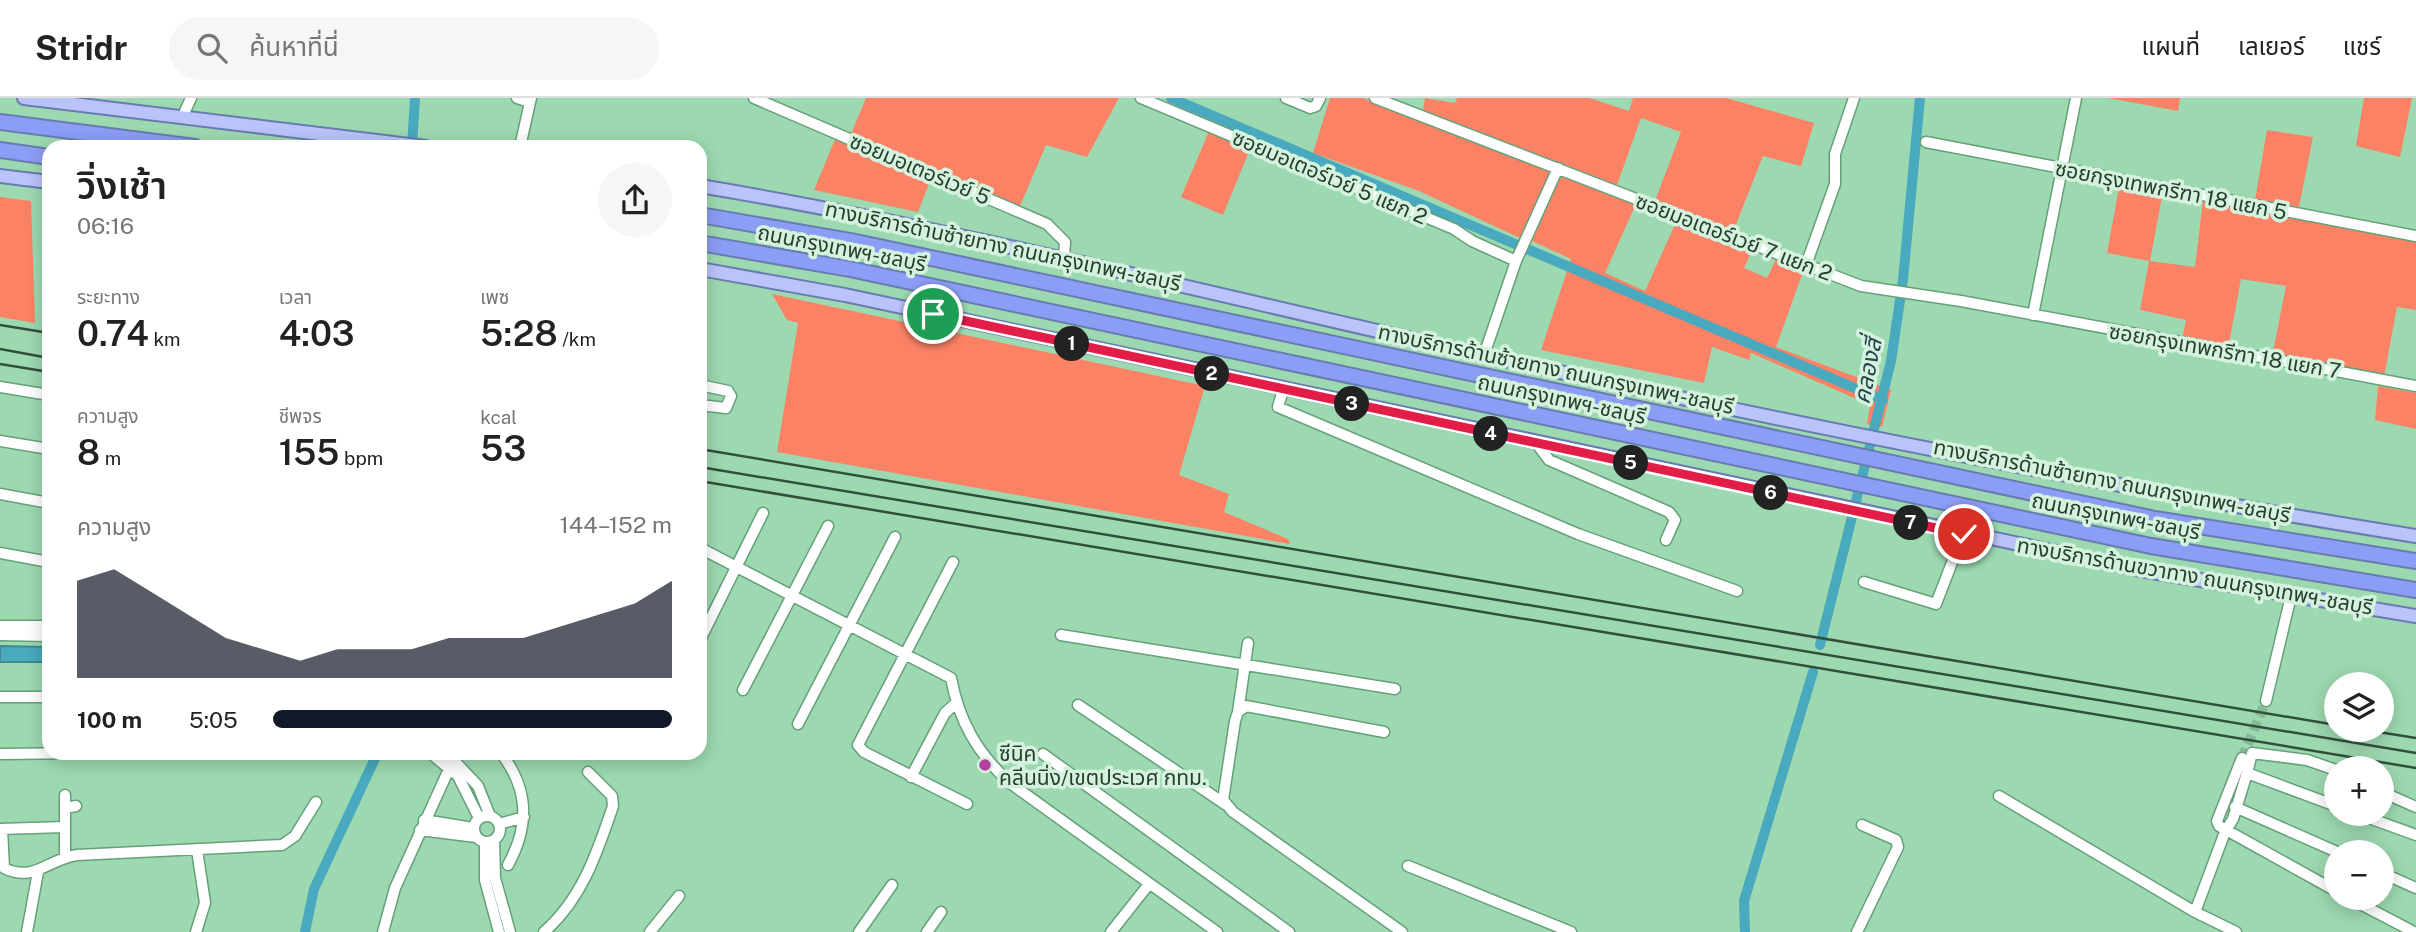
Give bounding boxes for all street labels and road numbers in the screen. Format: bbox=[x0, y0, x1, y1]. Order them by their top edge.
street label: ซอยมอเตอร์เวย์ 5 แยก 2 bbox=[1229, 125, 1431, 229]
street label: ซอยมอเตอร์เวย์ 5 bbox=[846, 128, 994, 210]
street label: ซอยกรุงเทพกรีฑา 18 แยก 5 bbox=[2053, 155, 2289, 226]
street label: ซอยมอเตอร์เวย์ 7 แยก 2 bbox=[1632, 188, 1836, 286]
street label: ทางบริการด้านซ้ายทาง ถนนกรุงเทพฯ-ชลบุรี bbox=[823, 196, 1183, 296]
street label: ถนนกรุงเทพฯ-ชลบุรี bbox=[755, 219, 929, 277]
street label: ซอยกรุงเทพกรีฑา 18 แยก 7 bbox=[2107, 318, 2343, 385]
street label: ทางบริการด้านซ้ายทาง ถนนกรุงเทพฯ-ชลบุรี bbox=[1376, 319, 1736, 419]
street label: ถนนกรุงเทพฯ-ชลบุรี bbox=[1476, 369, 1648, 429]
street label: ทางบริการด้านซ้ายทาง ถนนกรุงเทพฯ-ชลบุรี bbox=[1931, 434, 2293, 528]
street label: ถนนกรุงเทพฯ-ชลบุรี bbox=[2029, 487, 2203, 545]
street label: ทางบริการด้านขวาทาง ถนนกรุงเทพฯ-ชลบุรี bbox=[2015, 532, 2375, 621]

